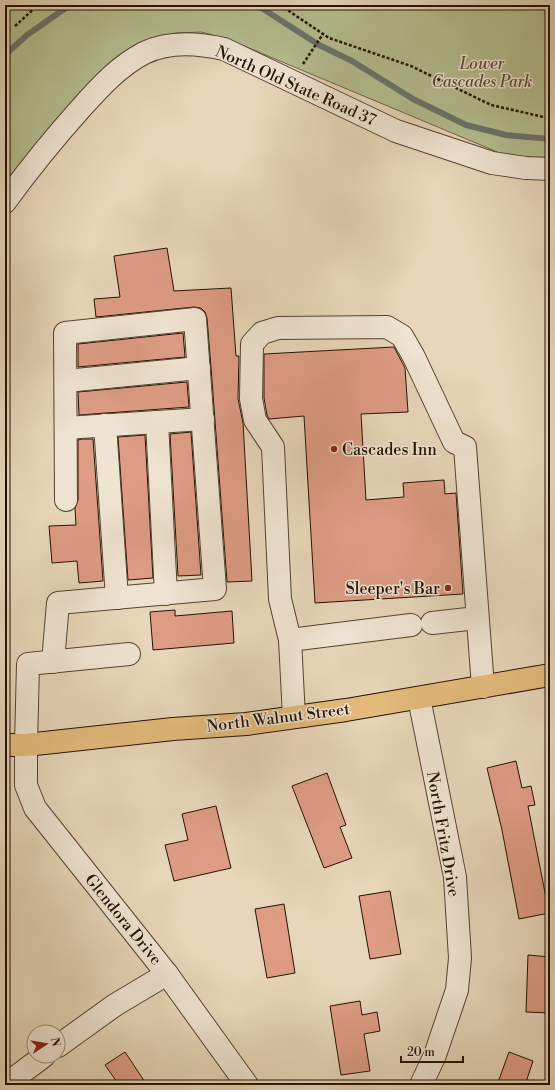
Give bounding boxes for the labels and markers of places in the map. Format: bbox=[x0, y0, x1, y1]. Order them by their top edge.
place label: Cascades Inn bbox=[342, 440, 437, 460]
marker: Cascades Inn bbox=[329, 444, 339, 454]
place label: Sleeper's Bar bbox=[346, 579, 440, 599]
marker: Sleeper's Bar bbox=[443, 583, 453, 593]

